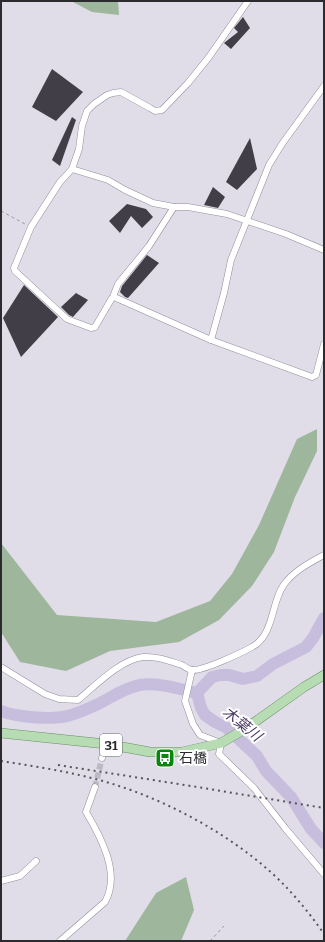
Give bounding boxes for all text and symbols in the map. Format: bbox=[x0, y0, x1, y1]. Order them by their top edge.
water label: 木葉川 bbox=[219, 703, 267, 746]
road number: 31 bbox=[100, 734, 122, 756]
bus stop icon: 石橋 bbox=[154, 747, 176, 769]
place label: 石橋 bbox=[179, 750, 207, 767]

